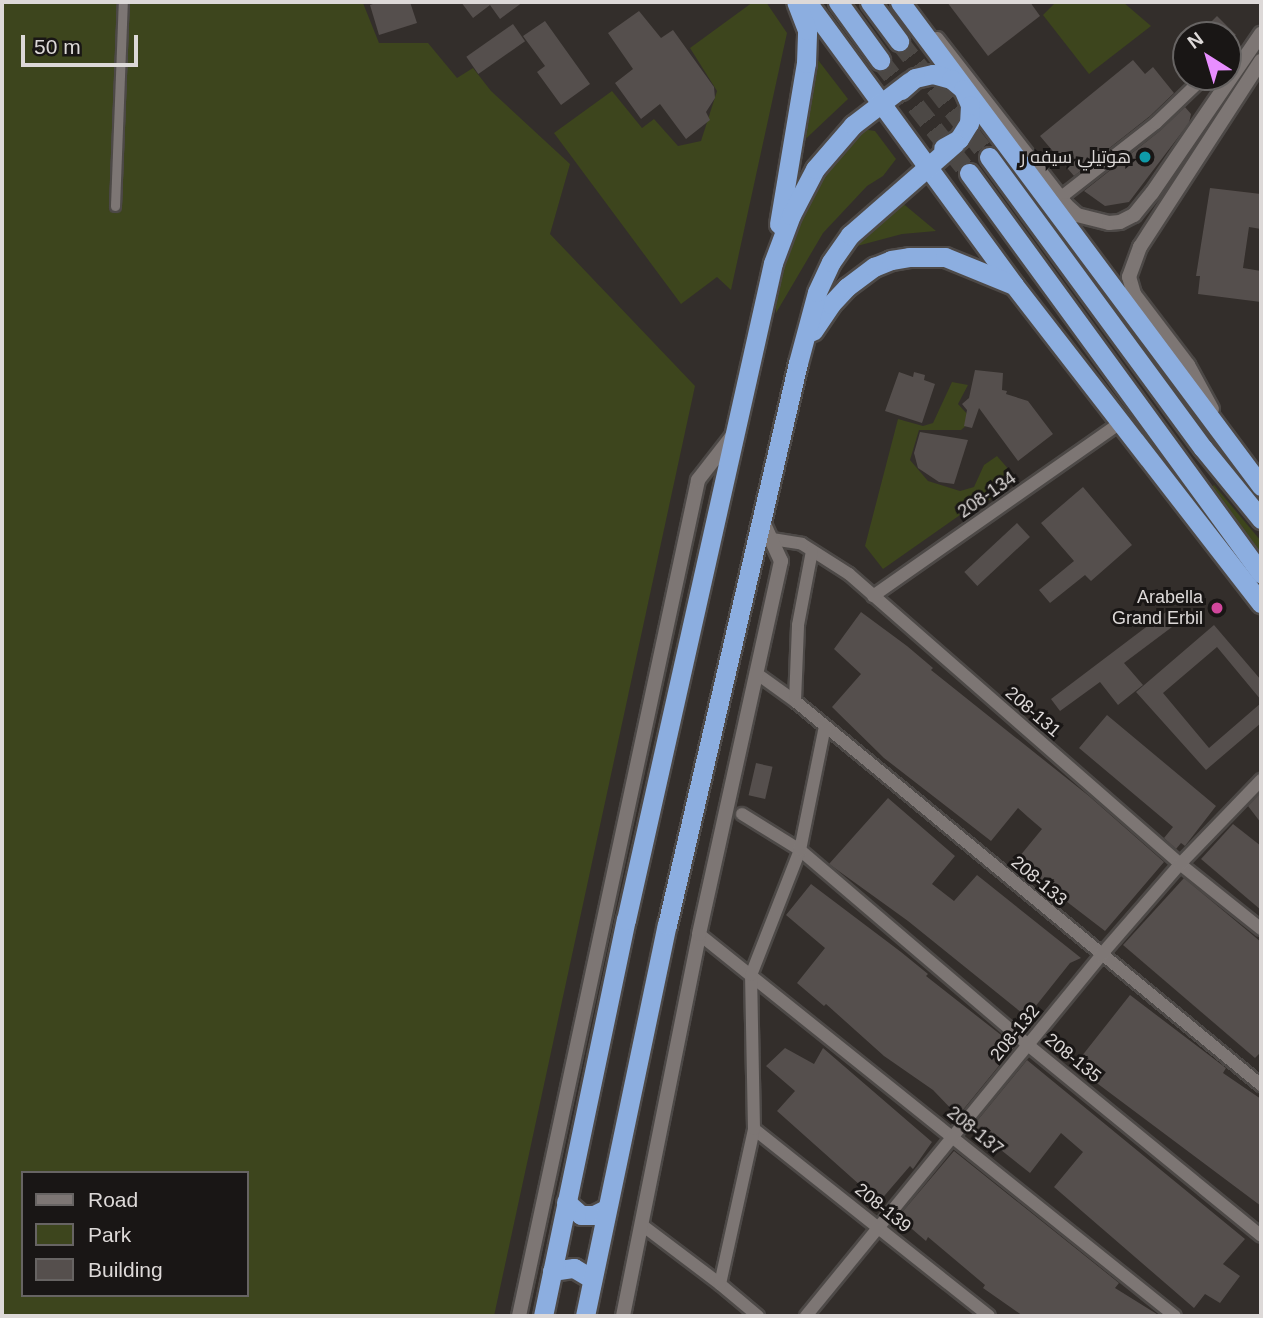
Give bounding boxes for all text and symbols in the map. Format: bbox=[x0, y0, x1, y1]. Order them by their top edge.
scale bar bbox=[24, 21, 142, 65]
north arrow bbox=[1172, 21, 1242, 91]
text: N bbox=[1183, 28, 1207, 53]
text: 50 m bbox=[34, 35, 81, 58]
place label: هوتيلي سيفه ر bbox=[1020, 146, 1131, 168]
marker: هوتيلي سيفه ر bbox=[1137, 149, 1153, 165]
street label: 208-134 bbox=[954, 467, 1020, 523]
place label: Arabella Grand Erbil bbox=[1112, 587, 1203, 630]
marker: Arabella Grand Erbil bbox=[1209, 600, 1225, 616]
street label: 208-131 bbox=[1001, 682, 1065, 742]
street label: 208-133 bbox=[1007, 851, 1071, 911]
street label: 208-132 bbox=[986, 1001, 1044, 1065]
street label: 208-135 bbox=[1041, 1029, 1105, 1087]
street label: 208-137 bbox=[943, 1102, 1007, 1160]
legend bbox=[21, 1171, 248, 1297]
street label: 208-139 bbox=[851, 1179, 915, 1237]
text: Road bbox=[88, 1188, 138, 1211]
text: Park bbox=[88, 1223, 131, 1246]
text: Building bbox=[88, 1258, 163, 1281]

